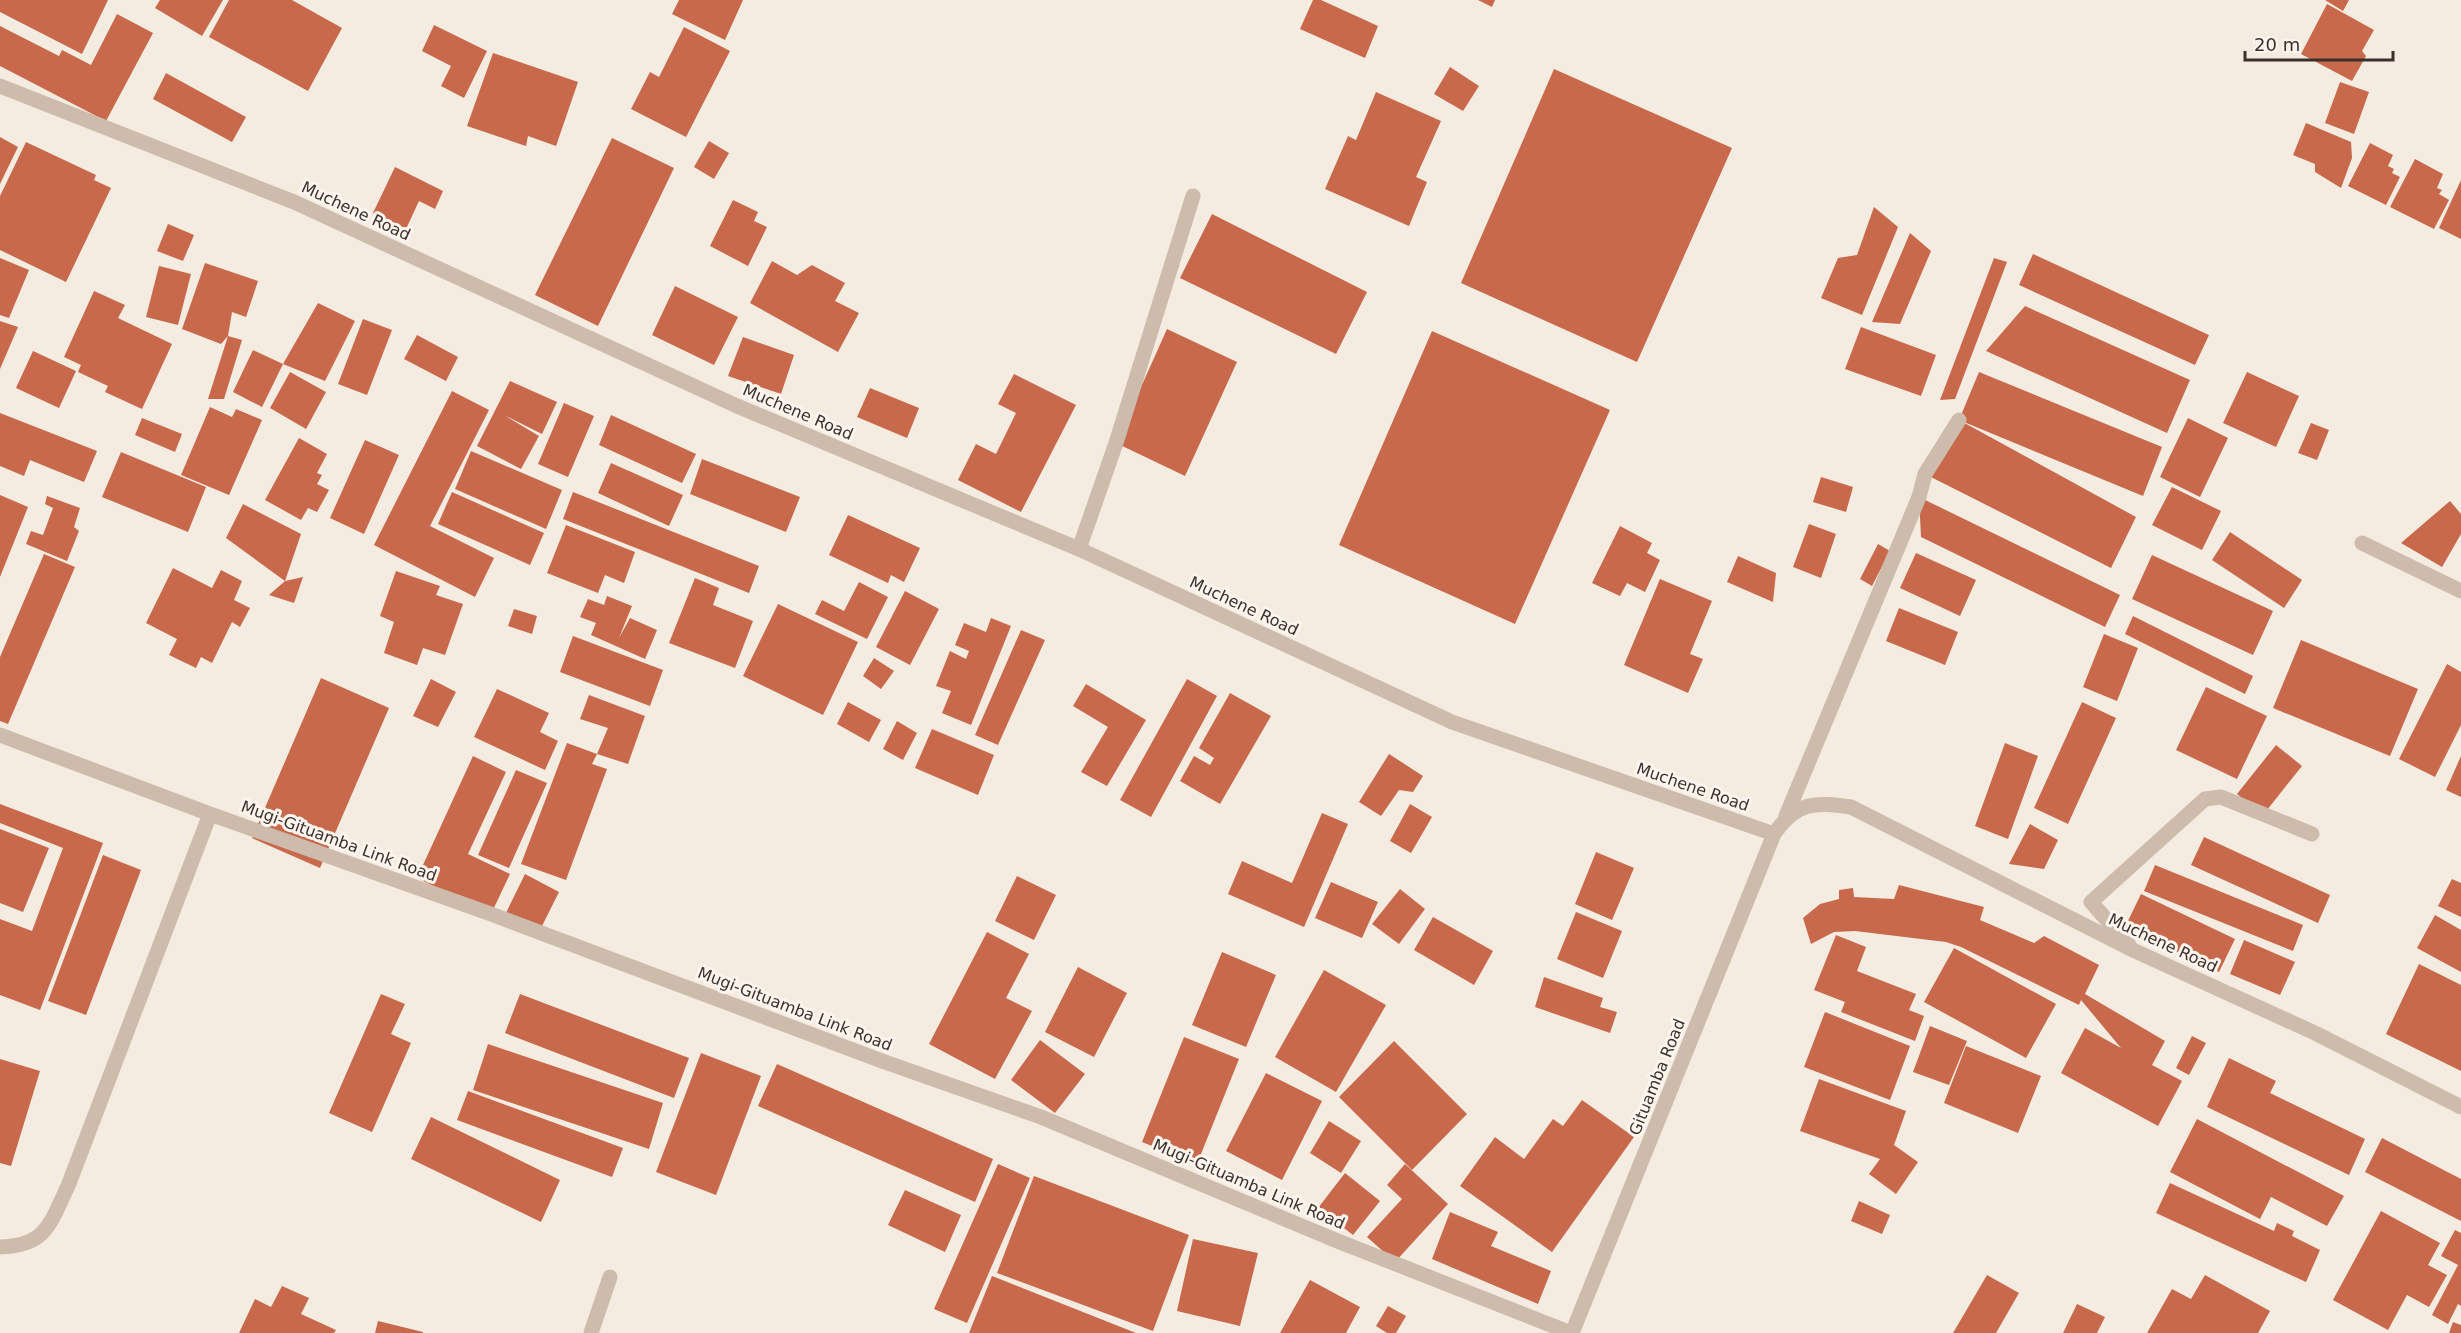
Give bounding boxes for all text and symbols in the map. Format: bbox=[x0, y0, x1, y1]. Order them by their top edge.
scale bar bbox=[2245, 24, 2394, 62]
text: 20 m bbox=[2254, 34, 2300, 55]
street label: Muchene Road bbox=[299, 177, 413, 245]
street label: Muchene Road bbox=[740, 380, 856, 444]
street label: Muchene Road bbox=[1187, 572, 1301, 640]
street label: Muchene Road bbox=[1634, 759, 1752, 815]
street label: Mugi-Gituamba Link Road bbox=[239, 797, 439, 885]
street label: Muchene Road bbox=[2106, 909, 2220, 977]
street label: Mugi-Gituamba Link Road bbox=[695, 963, 895, 1055]
street label: Gituamba Road bbox=[1625, 1016, 1689, 1138]
street label: Mugi-Gituamba Link Road bbox=[1150, 1135, 1348, 1233]

